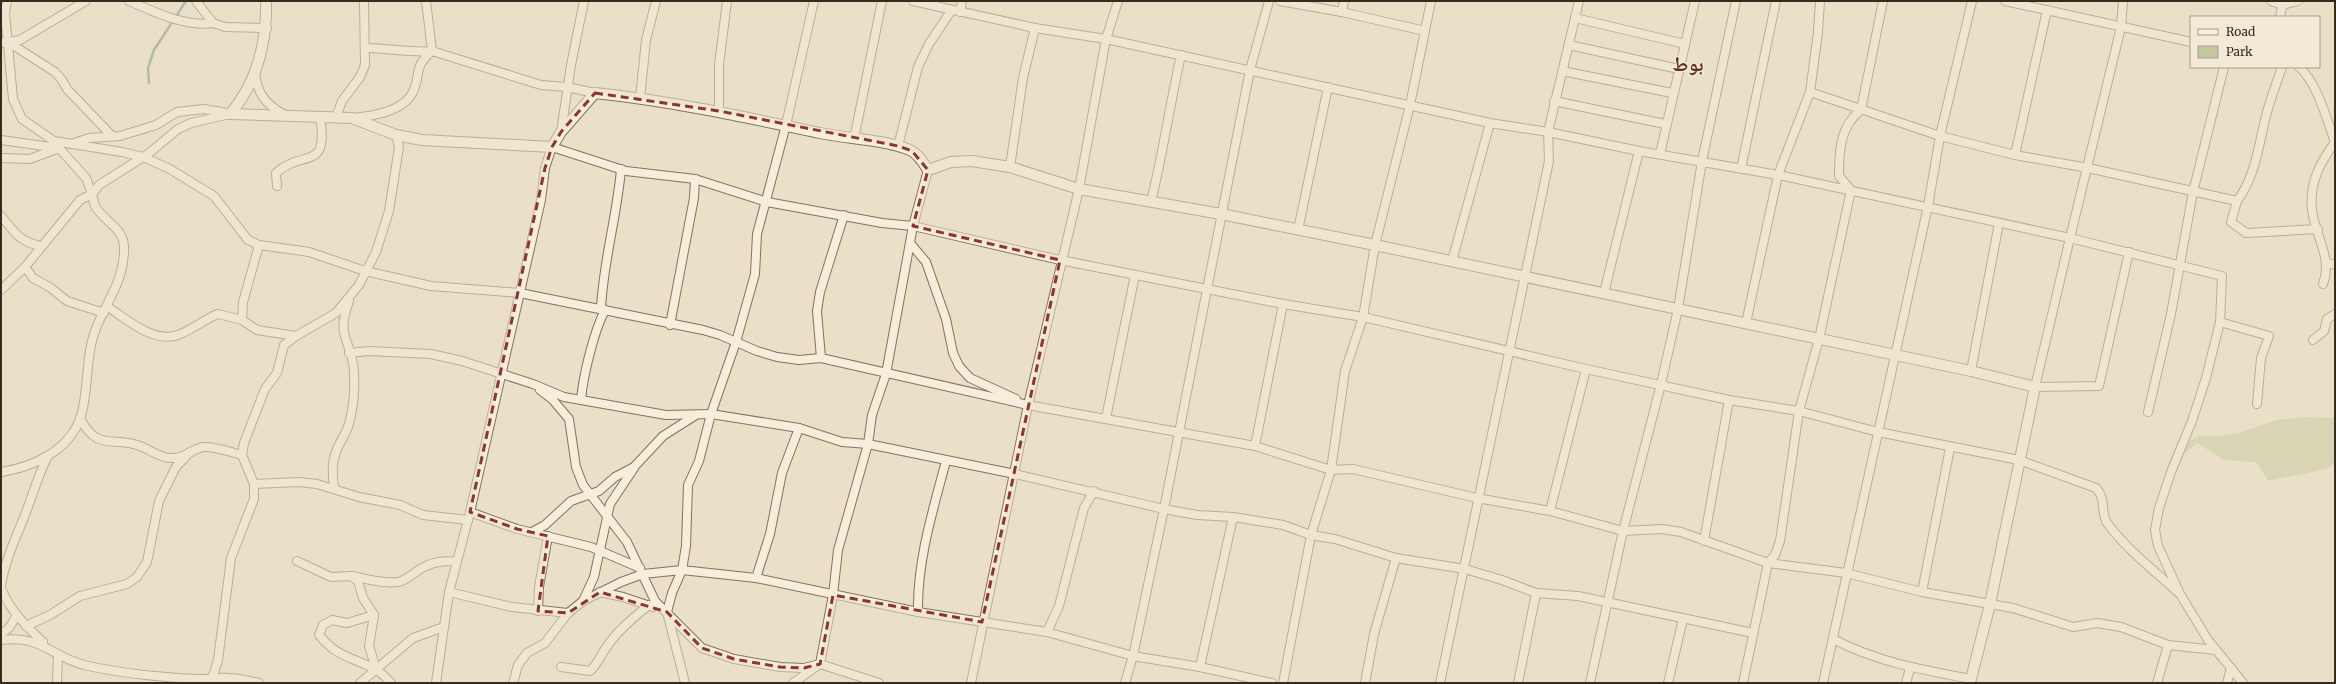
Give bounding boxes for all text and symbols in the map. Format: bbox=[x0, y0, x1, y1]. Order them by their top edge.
legend bbox=[2190, 16, 2320, 68]
text: Road bbox=[2226, 24, 2255, 39]
text: Park bbox=[2226, 44, 2253, 59]
district label: بوط bbox=[1672, 51, 1704, 76]

